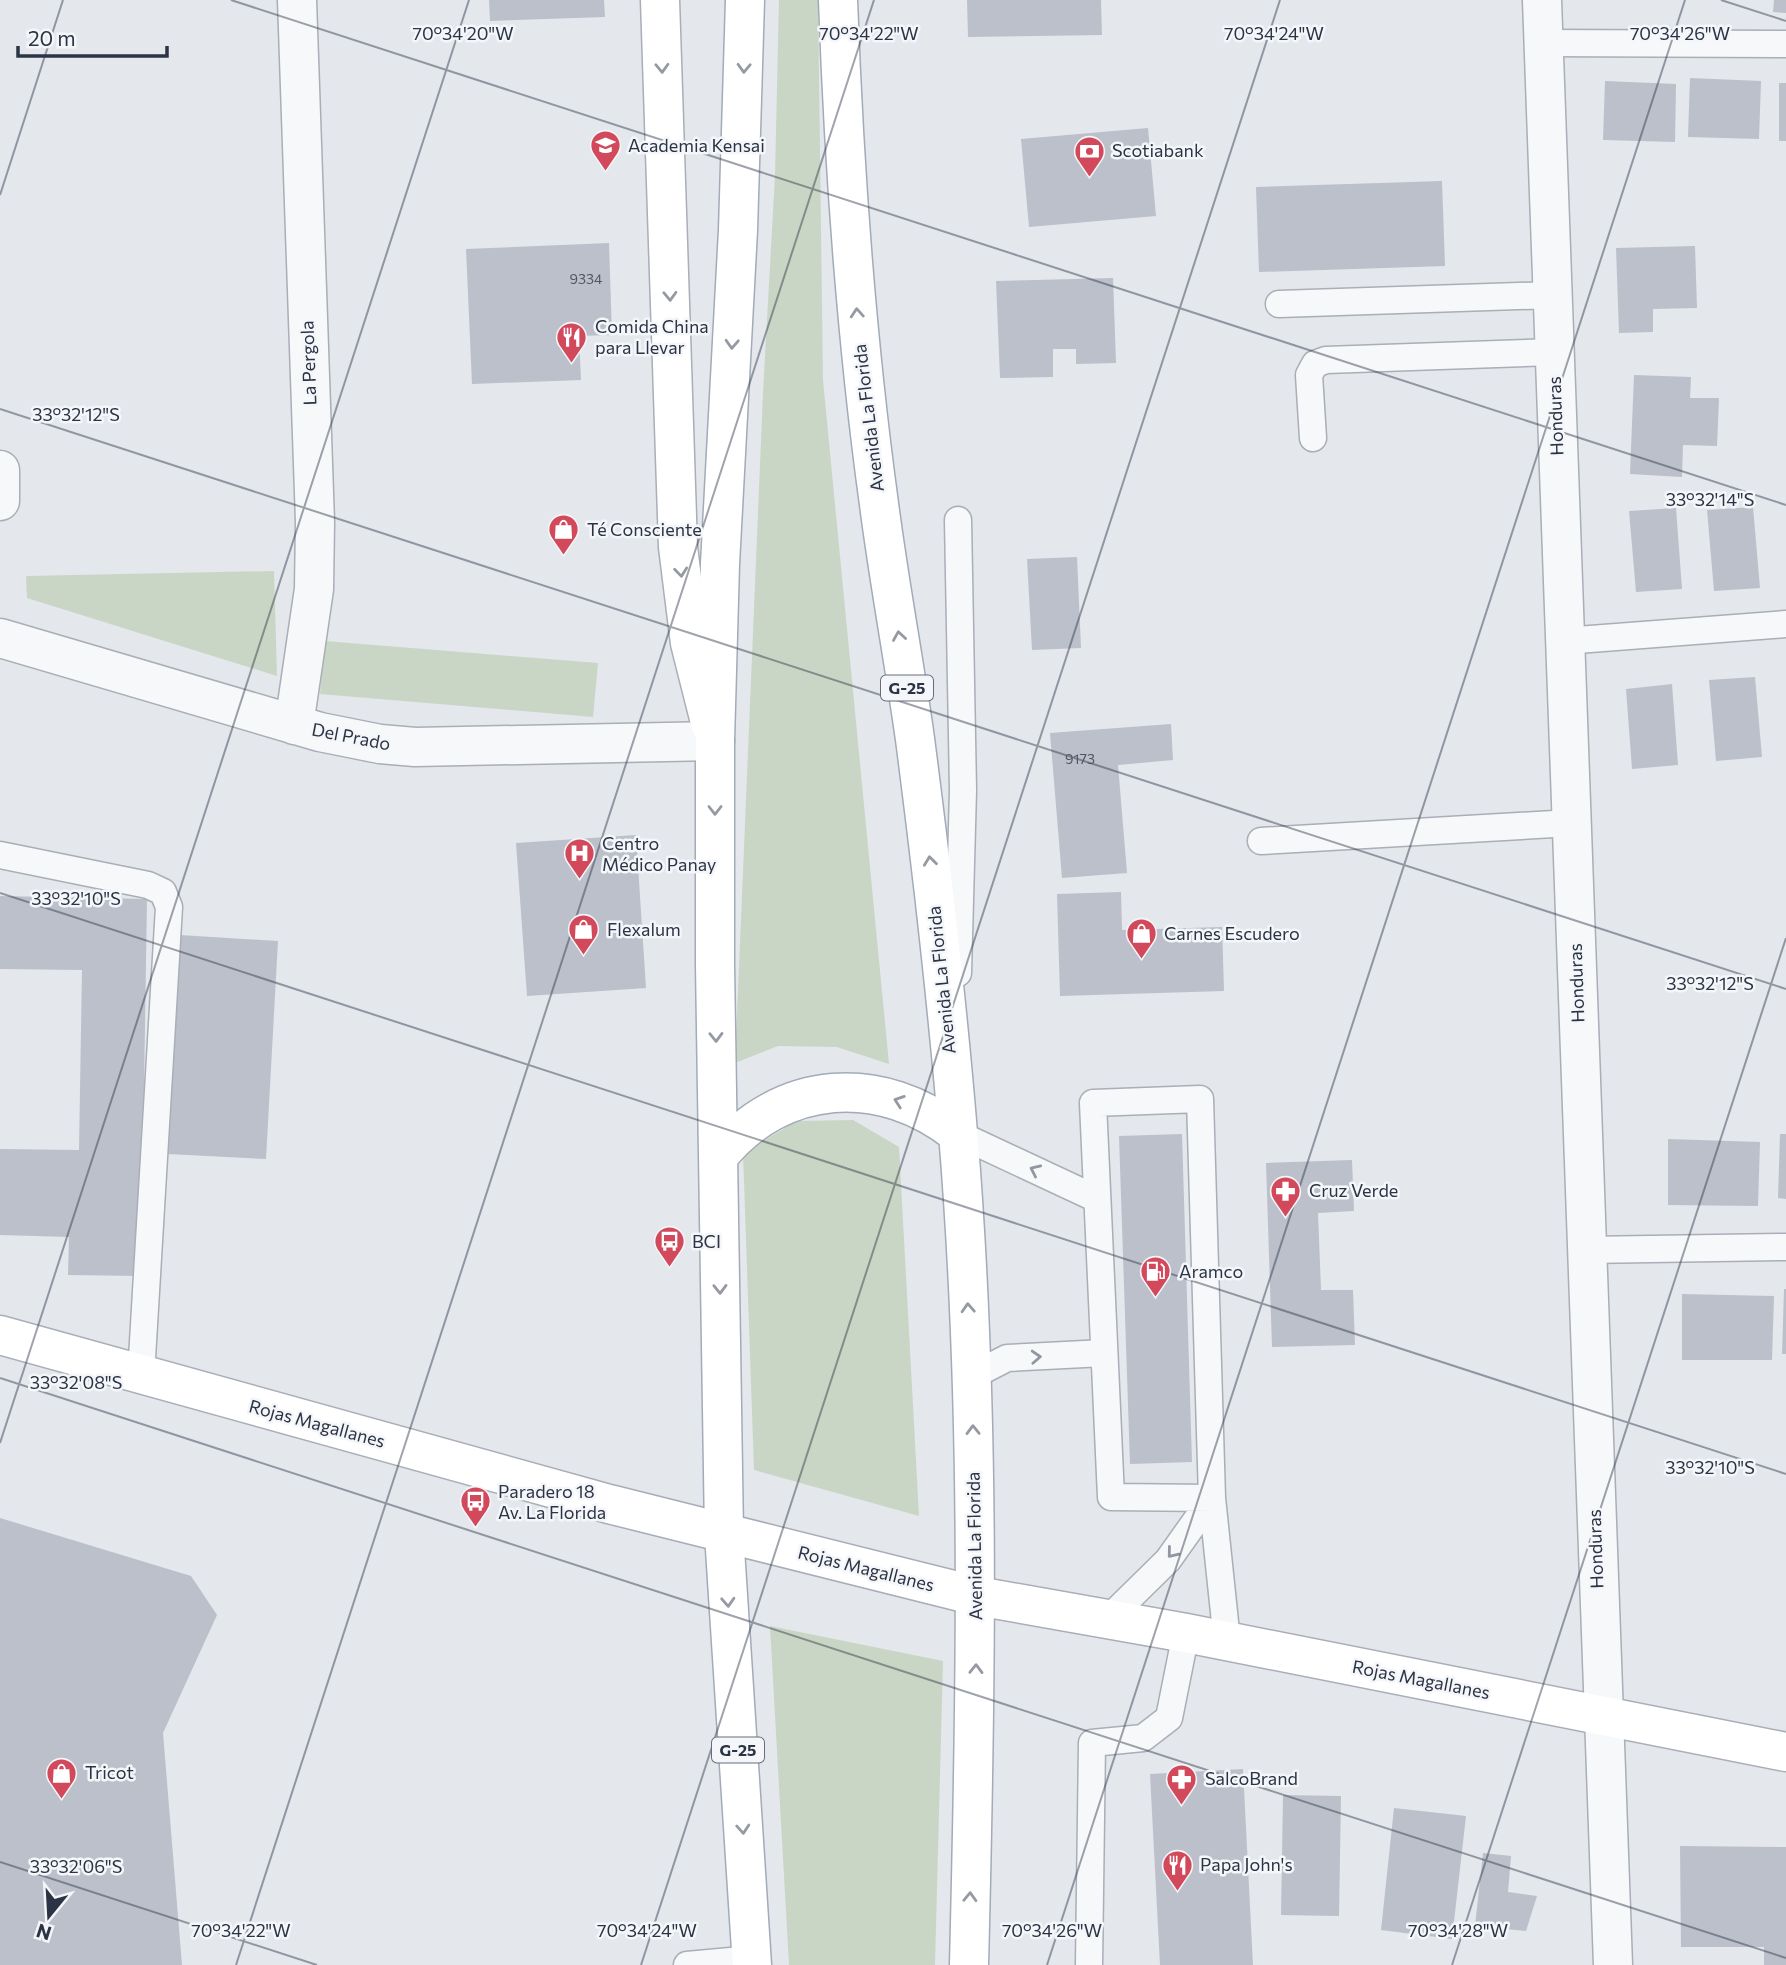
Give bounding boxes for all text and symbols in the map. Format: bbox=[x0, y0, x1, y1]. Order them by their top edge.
scale bar bbox=[18, 14, 166, 58]
text: 70°34'20"W bbox=[412, 22, 514, 44]
text: 70°34'22"W bbox=[819, 22, 919, 44]
text: 70°34'24"W bbox=[1224, 22, 1324, 44]
text: 70°34'26"W bbox=[1630, 22, 1730, 44]
text: 20 m bbox=[28, 25, 76, 50]
one-way arrow bbox=[654, 63, 670, 74]
one-way arrow bbox=[737, 63, 752, 74]
school or university icon: Academia Kensai bbox=[588, 129, 622, 173]
place label: Academia Kensai bbox=[628, 134, 765, 156]
bank icon: Scotiabank bbox=[1072, 134, 1106, 178]
place label: Scotiabank bbox=[1112, 139, 1204, 161]
house number: 9334 bbox=[570, 270, 603, 287]
one-way arrow bbox=[662, 290, 677, 301]
one-way arrow bbox=[850, 307, 865, 318]
place label: Comida China para Llevar bbox=[595, 315, 709, 358]
street label: La Pergola bbox=[296, 320, 320, 406]
restaurant icon: Comida China para Llevar bbox=[555, 320, 589, 364]
one-way arrow bbox=[725, 339, 740, 350]
street label: Avenida La Florida bbox=[848, 343, 888, 493]
street label: Honduras bbox=[1543, 376, 1567, 456]
text: 33°32'12"S bbox=[32, 403, 120, 425]
text: 33°32'14"S bbox=[1666, 488, 1754, 510]
shop icon: Té Consciente bbox=[547, 513, 581, 557]
place label: Té Consciente bbox=[587, 518, 702, 540]
one-way arrow bbox=[673, 567, 688, 578]
one-way arrow bbox=[892, 630, 907, 642]
road number: G-25 bbox=[881, 676, 933, 701]
street label: Del Prado bbox=[310, 718, 392, 754]
house number: 9173 bbox=[1065, 750, 1095, 767]
one-way arrow bbox=[707, 805, 723, 815]
place label: Centro Médico Panay bbox=[602, 832, 716, 875]
hospital icon: Centro Médico Panay bbox=[562, 837, 596, 881]
one-way arrow bbox=[922, 856, 937, 867]
text: 33°32'10"S bbox=[31, 887, 121, 909]
street label: Avenida La Florida bbox=[922, 905, 960, 1055]
shop icon: Flexalum bbox=[567, 913, 601, 957]
shop icon: Carnes Escudero bbox=[1124, 917, 1158, 961]
place label: Flexalum bbox=[607, 918, 681, 940]
place label: Carnes Escudero bbox=[1164, 922, 1300, 944]
street label: Honduras bbox=[1564, 943, 1588, 1023]
text: 33°32'12"S bbox=[1666, 972, 1754, 994]
one-way arrow bbox=[708, 1032, 724, 1043]
one-way arrow bbox=[894, 1095, 906, 1109]
one-way arrow bbox=[1030, 1165, 1042, 1179]
pharmacy icon: Cruz Verde bbox=[1269, 1174, 1303, 1218]
place label: Cruz Verde bbox=[1309, 1179, 1398, 1201]
bus stop icon: BCI bbox=[652, 1225, 686, 1269]
place label: BCI bbox=[692, 1230, 721, 1252]
fuel station icon: Aramco bbox=[1139, 1255, 1173, 1299]
place label: Aramco bbox=[1179, 1260, 1243, 1282]
one-way arrow bbox=[713, 1284, 728, 1295]
one-way arrow bbox=[961, 1302, 976, 1313]
one-way arrow bbox=[1031, 1349, 1042, 1364]
text: 33°32'08"S bbox=[30, 1371, 122, 1393]
street label: Rojas Magallanes bbox=[247, 1394, 388, 1452]
one-way arrow bbox=[965, 1424, 981, 1435]
text: 33°32'10"S bbox=[1665, 1456, 1755, 1478]
street label: Avenida La Florida bbox=[962, 1471, 986, 1621]
place label: Paradero 18 Av. La Florida bbox=[498, 1480, 606, 1523]
bus stop icon: Paradero 18 Av. La Florida bbox=[458, 1485, 492, 1529]
street label: Honduras bbox=[1583, 1509, 1607, 1589]
street label: Rojas Magallanes bbox=[796, 1540, 937, 1596]
one-way arrow bbox=[1168, 1546, 1181, 1558]
one-way arrow bbox=[720, 1597, 735, 1608]
street label: Rojas Magallanes bbox=[1350, 1655, 1492, 1703]
one-way arrow bbox=[968, 1664, 984, 1674]
road number: G-25 bbox=[712, 1738, 764, 1762]
shop icon: Tricot bbox=[45, 1756, 79, 1800]
place label: Tricot bbox=[85, 1761, 134, 1783]
pharmacy icon: SalcoBrand bbox=[1165, 1762, 1199, 1806]
place label: SalcoBrand bbox=[1205, 1767, 1298, 1789]
one-way arrow bbox=[735, 1824, 750, 1835]
restaurant icon: Papa John's bbox=[1160, 1848, 1194, 1892]
place label: Papa John's bbox=[1200, 1853, 1293, 1875]
text: 33°32'06"S bbox=[30, 1855, 122, 1877]
north arrow bbox=[14, 1881, 84, 1951]
one-way arrow bbox=[963, 1891, 978, 1902]
text: 70°34'22"W bbox=[191, 1919, 291, 1941]
text: 70°34'24"W bbox=[597, 1919, 697, 1941]
text: 70°34'26"W bbox=[1002, 1919, 1102, 1941]
text: 70°34'28"W bbox=[1408, 1919, 1508, 1941]
text: N bbox=[33, 1920, 54, 1946]

